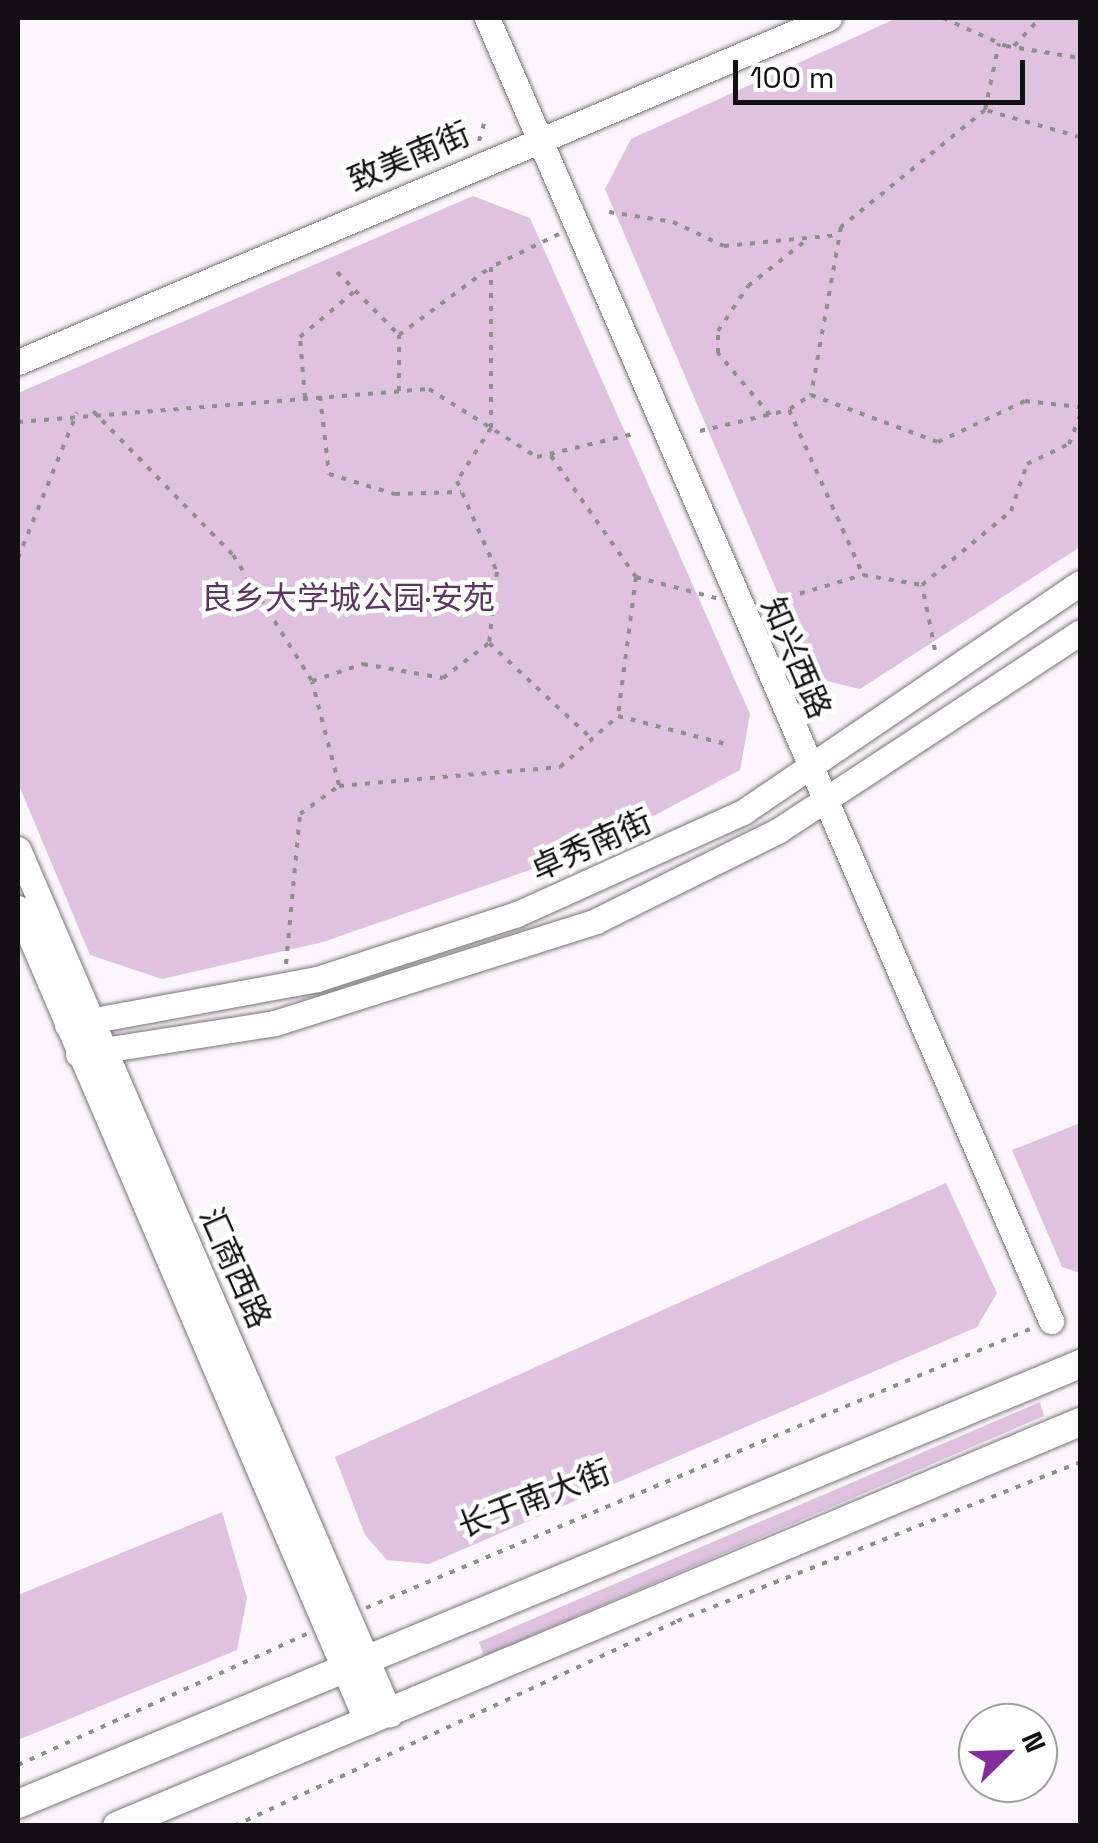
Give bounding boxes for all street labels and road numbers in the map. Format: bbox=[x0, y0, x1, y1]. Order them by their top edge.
street label: 致美南街 bbox=[343, 114, 475, 200]
street label: 知兴西路 bbox=[753, 592, 839, 724]
street label: 卓秀南街 bbox=[525, 801, 657, 889]
street label: 汇商西路 bbox=[191, 1202, 279, 1334]
street label: 长于南大街 bbox=[452, 1452, 616, 1546]

